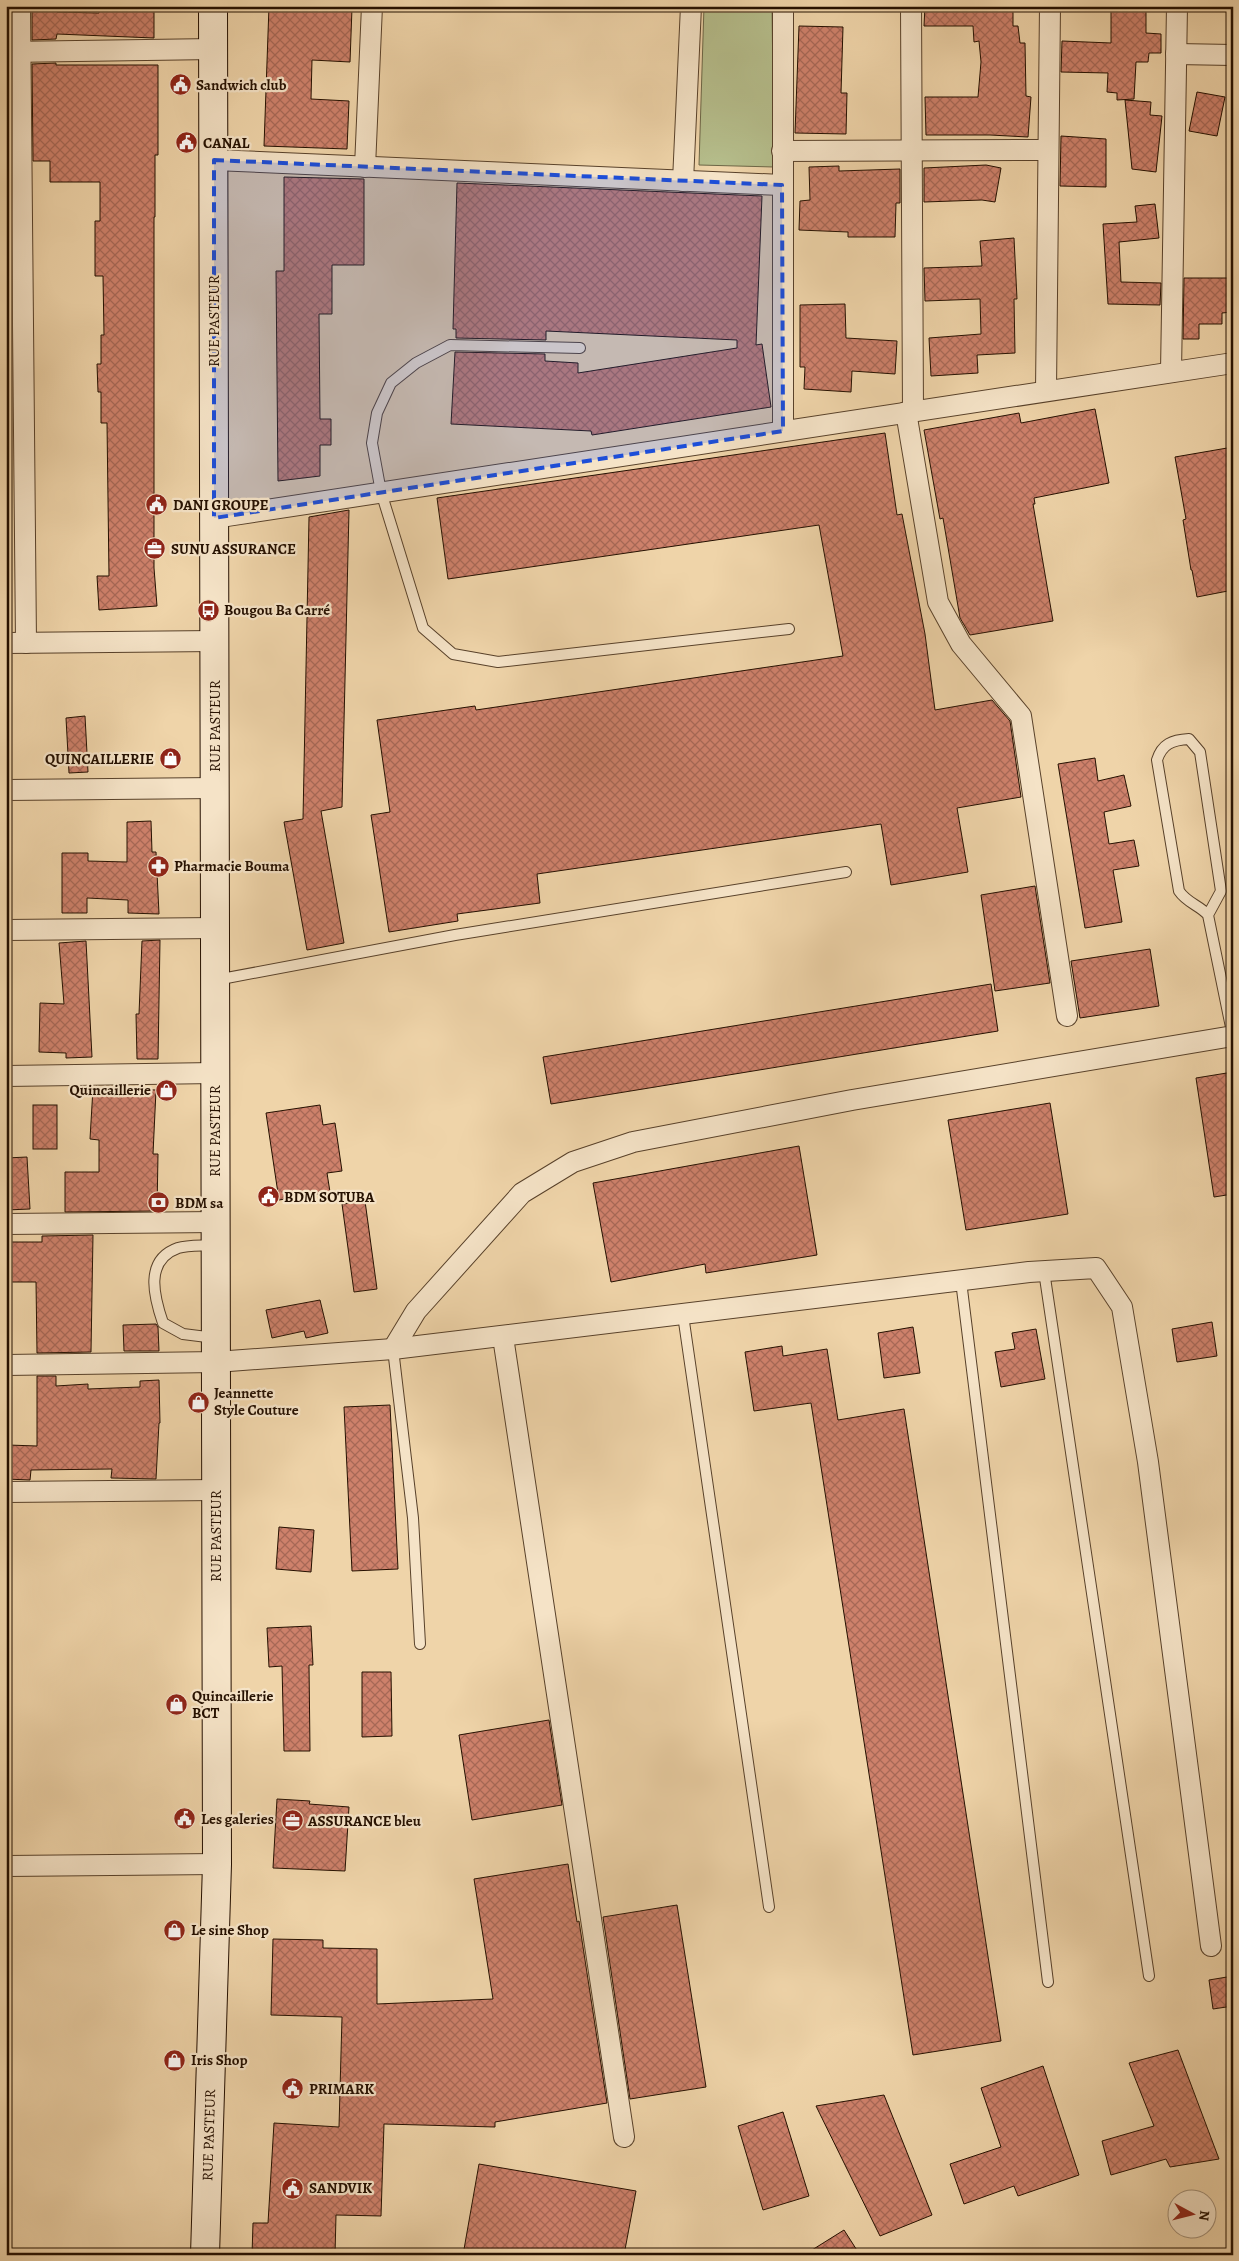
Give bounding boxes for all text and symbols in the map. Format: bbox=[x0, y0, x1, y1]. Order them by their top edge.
public building icon: Sandwich club bbox=[168, 73, 192, 97]
place label: Sandwich club bbox=[196, 75, 287, 95]
public building icon: CANAL bbox=[175, 131, 199, 155]
place label: CANAL bbox=[203, 133, 250, 153]
street label: RUE PASTEUR bbox=[204, 274, 224, 367]
public building icon: DANI GROUPE bbox=[145, 493, 169, 517]
place label: DANI GROUPE bbox=[173, 495, 268, 515]
office icon: SUNU ASSURANCE bbox=[143, 537, 167, 561]
place label: SUNU ASSURANCE bbox=[171, 539, 296, 559]
bus stop icon: Bougou Ba Carré bbox=[196, 598, 220, 622]
place label: Bougou Ba Carré bbox=[224, 600, 330, 620]
street label: RUE PASTEUR bbox=[205, 679, 225, 772]
shop icon: QUINCAILLERIE bbox=[158, 747, 182, 771]
place label: QUINCAILLERIE bbox=[45, 749, 154, 769]
pharmacy icon: Pharmacie Bouma bbox=[146, 854, 170, 878]
place label: Pharmacie Bouma bbox=[174, 856, 290, 876]
shop icon: Quincaillerie bbox=[155, 1078, 179, 1102]
place label: Quincaillerie bbox=[70, 1080, 151, 1100]
street label: RUE PASTEUR bbox=[205, 1084, 225, 1177]
public building icon: BDM SOTUBA bbox=[256, 1185, 280, 1209]
place label: BDM SOTUBA bbox=[284, 1187, 375, 1207]
bank icon: BDM sa bbox=[147, 1191, 171, 1215]
place label: BDM sa bbox=[175, 1193, 224, 1213]
place label: Jeannette Style Couture bbox=[214, 1383, 299, 1420]
shop icon: Jeannette Style Couture bbox=[186, 1390, 210, 1414]
street label: RUE PASTEUR bbox=[206, 1489, 226, 1582]
place label: Quincaillerie BCT bbox=[192, 1686, 274, 1723]
shop icon: Quincaillerie BCT bbox=[164, 1693, 188, 1717]
public building icon: Les galeries bbox=[173, 1807, 197, 1831]
place label: Les galeries bbox=[201, 1809, 274, 1829]
office icon: ASSURANCE bleu bbox=[280, 1809, 304, 1833]
place label: ASSURANCE bleu bbox=[307, 1811, 422, 1831]
shop icon: Le sine Shop bbox=[163, 1918, 187, 1942]
place label: Le sine Shop bbox=[191, 1920, 269, 1940]
shop icon: Iris Shop bbox=[163, 2048, 187, 2072]
place label: Iris Shop bbox=[191, 2050, 248, 2070]
public building icon: PRIMARK bbox=[281, 2077, 305, 2101]
place label: PRIMARK bbox=[309, 2079, 374, 2099]
street label: RUE PASTEUR bbox=[197, 2088, 220, 2181]
public building icon: SANDVIK bbox=[281, 2176, 305, 2200]
place label: SANDVIK bbox=[309, 2178, 372, 2198]
north arrow bbox=[1166, 2188, 1216, 2238]
text: N bbox=[1194, 2209, 1214, 2222]

